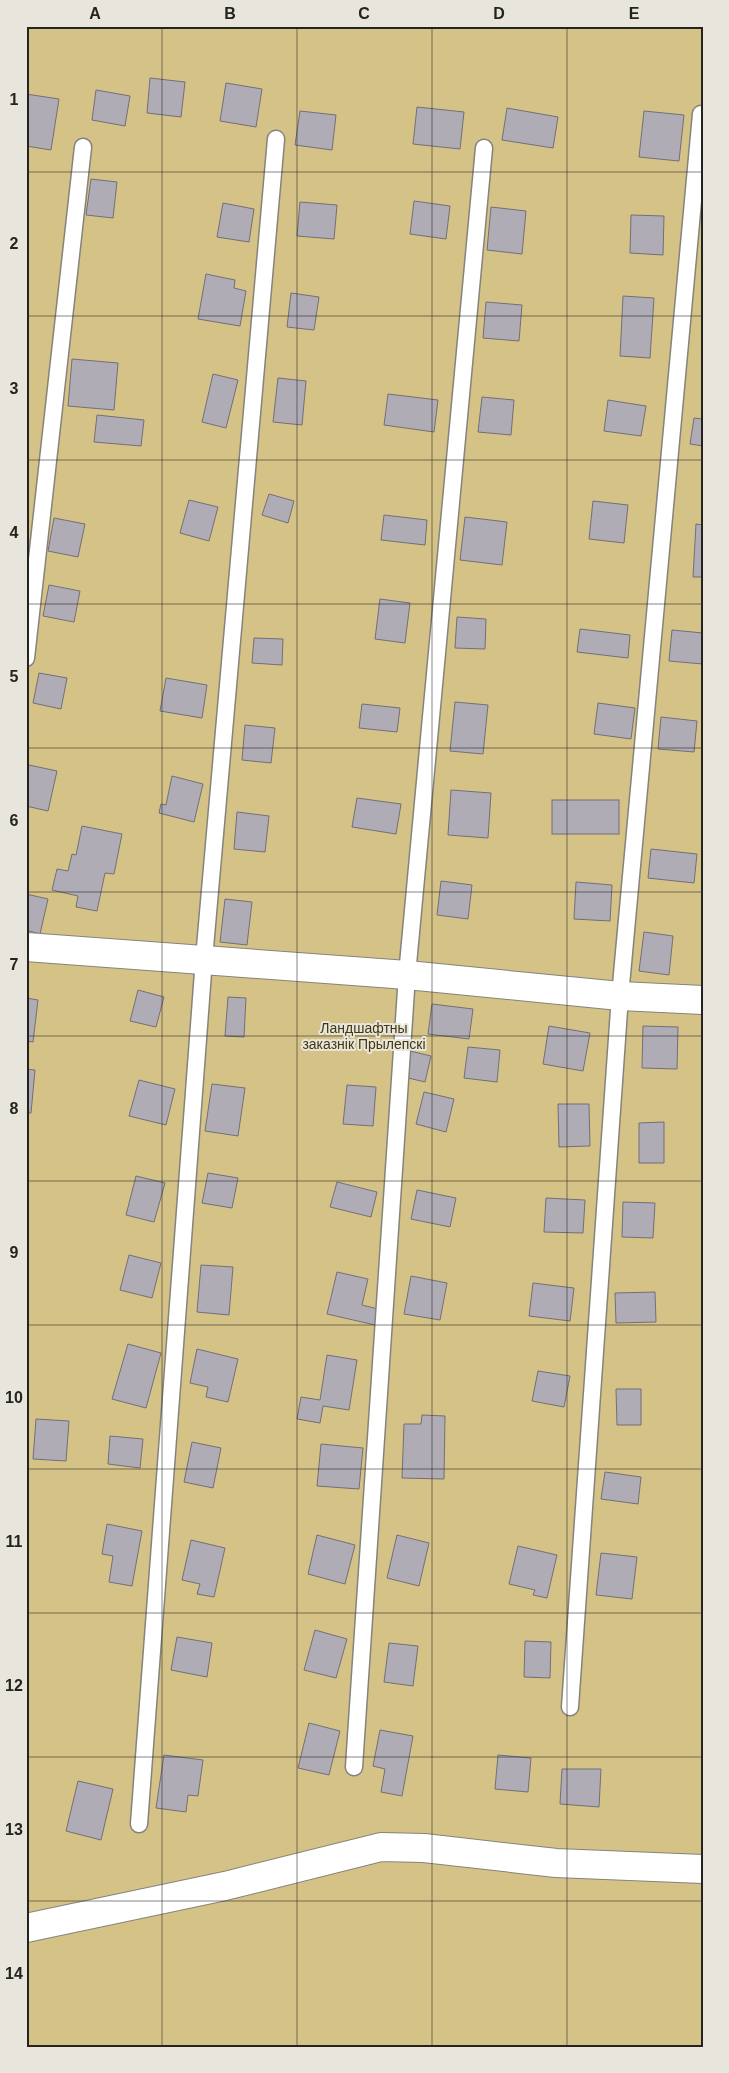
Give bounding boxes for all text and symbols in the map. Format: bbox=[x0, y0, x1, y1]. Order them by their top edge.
text: A bbox=[89, 5, 101, 22]
text: B bbox=[224, 5, 236, 22]
text: C bbox=[358, 5, 370, 22]
text: D bbox=[493, 5, 505, 22]
text: E bbox=[629, 5, 640, 22]
text: 1 bbox=[10, 91, 19, 108]
text: 2 bbox=[10, 235, 19, 252]
text: 3 bbox=[10, 380, 19, 397]
text: 4 bbox=[10, 524, 19, 541]
text: 5 bbox=[10, 668, 19, 685]
text: 6 bbox=[10, 812, 19, 829]
text: 7 bbox=[10, 956, 19, 973]
park label: Ландшафтны заказнік Прылепскі bbox=[302, 1020, 426, 1052]
text: 8 bbox=[10, 1100, 19, 1117]
text: 9 bbox=[10, 1244, 19, 1261]
text: 10 bbox=[5, 1389, 23, 1406]
text: 11 bbox=[6, 1533, 23, 1550]
text: 12 bbox=[5, 1677, 23, 1694]
text: 13 bbox=[5, 1821, 23, 1838]
text: 14 bbox=[5, 1965, 23, 1982]

